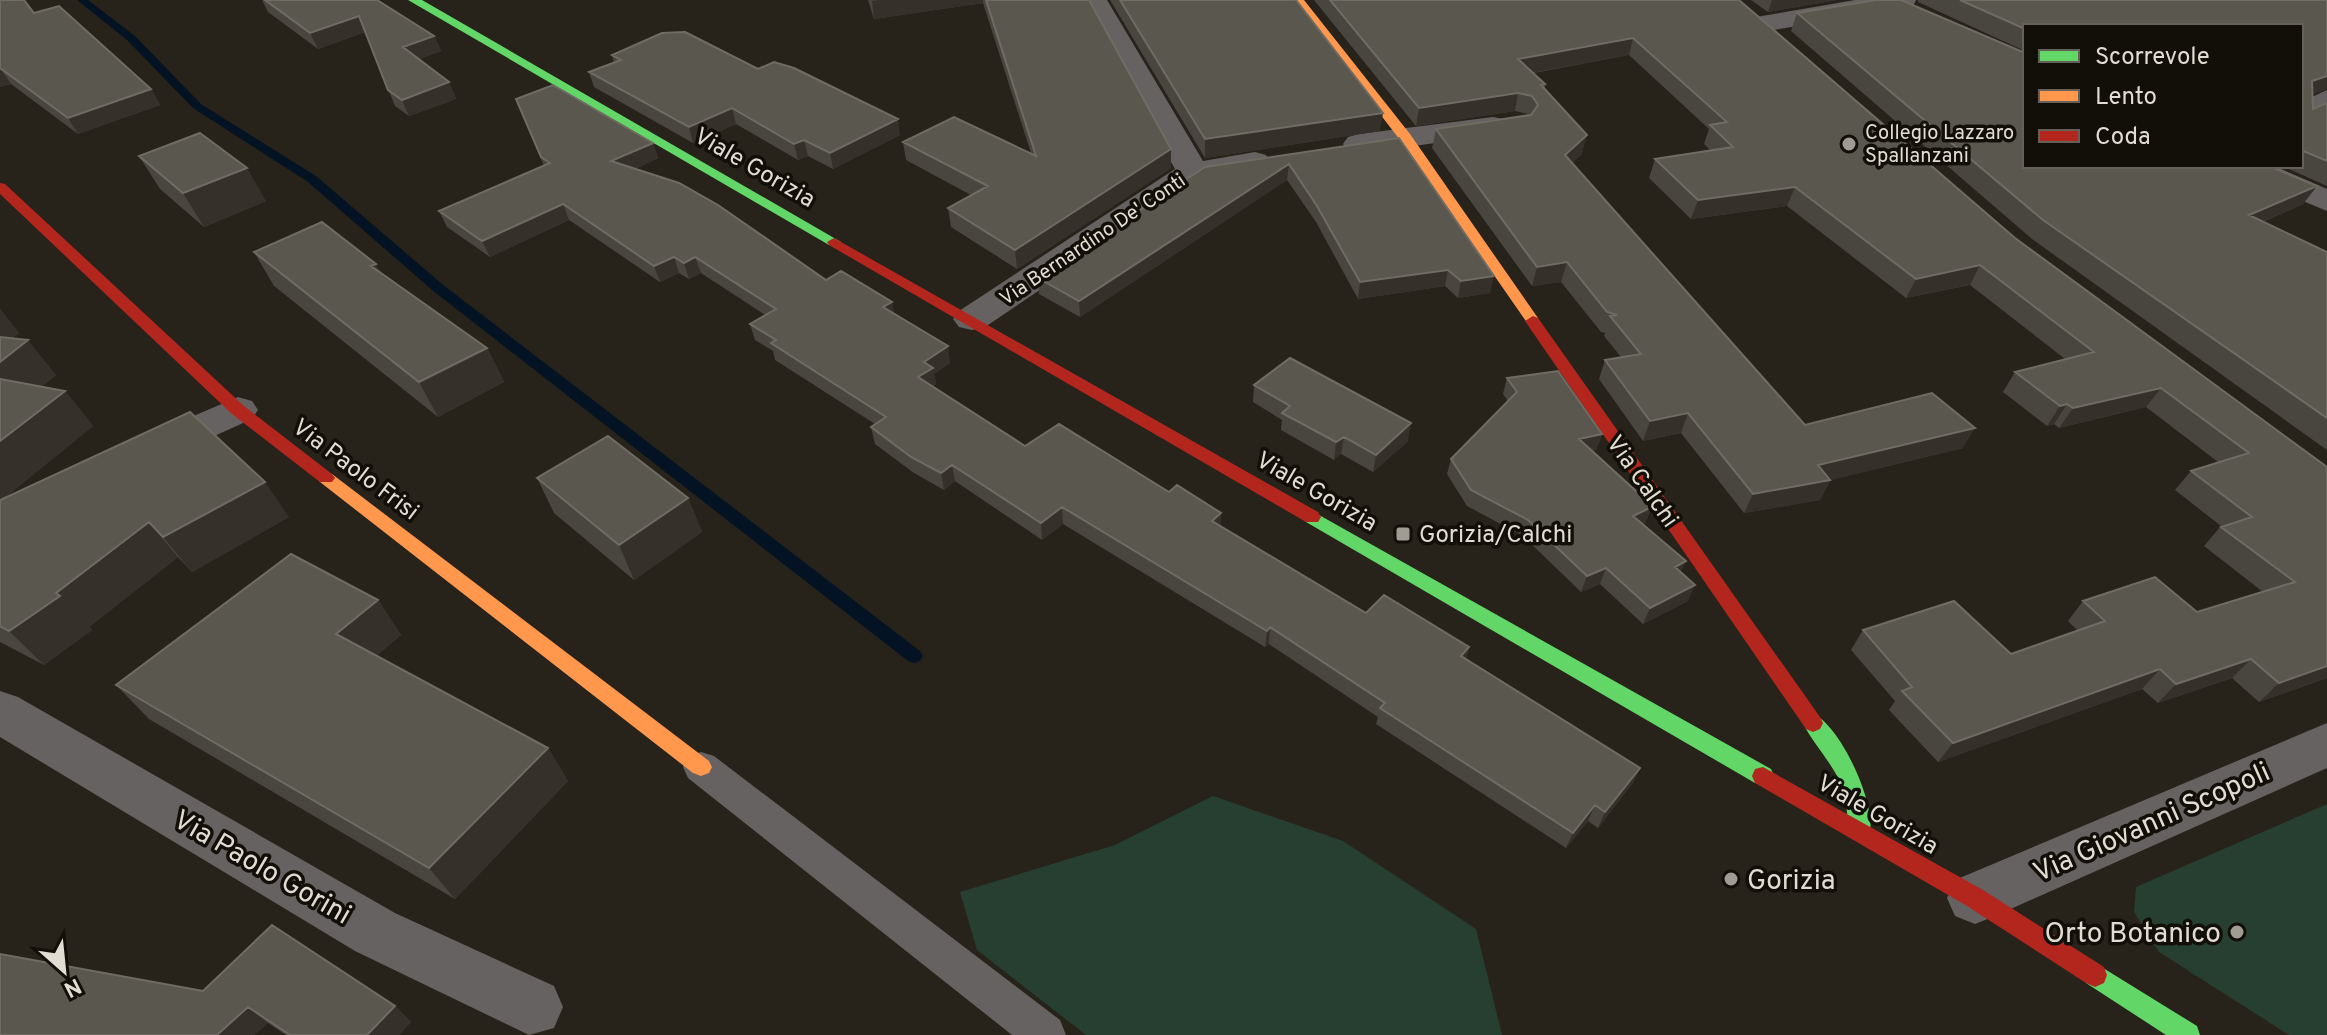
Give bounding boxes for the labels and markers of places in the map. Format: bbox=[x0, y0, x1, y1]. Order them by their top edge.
place label: Collegio Lazzaro Spallanzani bbox=[1865, 121, 2014, 170]
marker: Collegio Lazzaro Spallanzani bbox=[1840, 135, 1858, 153]
place label: Gorizia/Calchi bbox=[1419, 521, 1572, 551]
marker: Gorizia/Calchi bbox=[1394, 525, 1412, 543]
place label: Gorizia bbox=[1747, 864, 1836, 900]
marker: Gorizia bbox=[1722, 870, 1740, 888]
place label: Orto Botanico bbox=[2045, 917, 2221, 953]
marker: Orto Botanico bbox=[2228, 923, 2246, 941]

